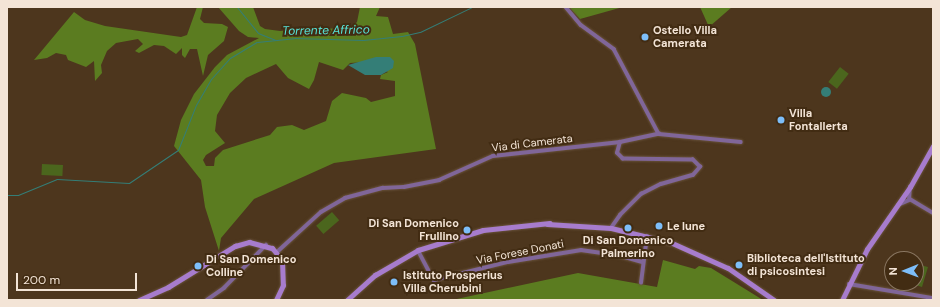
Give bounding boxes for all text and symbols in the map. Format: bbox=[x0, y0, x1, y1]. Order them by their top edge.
water label: Torrente Affrico bbox=[282, 23, 370, 39]
place label: Ostello Villa Camerata bbox=[653, 24, 717, 50]
marker: Ostello Villa Camerata bbox=[640, 32, 650, 42]
place label: Villa Fontallerta bbox=[789, 107, 848, 133]
marker: Villa Fontallerta bbox=[776, 115, 786, 125]
street label: Via di Camerata bbox=[491, 131, 573, 155]
place label: Di San Domenico Frullino bbox=[369, 217, 459, 243]
place label: Le lune bbox=[667, 219, 705, 233]
marker: Le lune bbox=[654, 221, 664, 231]
marker: Di San Domenico Palmerino bbox=[623, 223, 633, 233]
marker: Di San Domenico Frullino bbox=[462, 225, 472, 235]
place label: Di San Domenico Palmerino bbox=[583, 234, 673, 260]
street label: Via Forese Donati bbox=[475, 237, 565, 267]
north arrow bbox=[884, 251, 924, 291]
place label: Biblioteca dell'Istituto di psicosintesi bbox=[747, 252, 865, 278]
place label: Di San Domenico Colline bbox=[206, 253, 296, 279]
marker: Biblioteca dell'Istituto di psicosintesi bbox=[734, 260, 744, 270]
marker: Di San Domenico Colline bbox=[193, 261, 203, 271]
scale bar bbox=[18, 265, 139, 291]
text: N bbox=[886, 267, 900, 275]
place label: Istituto Prosperius Villa Cherubini bbox=[403, 269, 503, 295]
text: 200 m bbox=[23, 272, 60, 288]
marker: Istituto Prosperius Villa Cherubini bbox=[388, 276, 400, 288]

